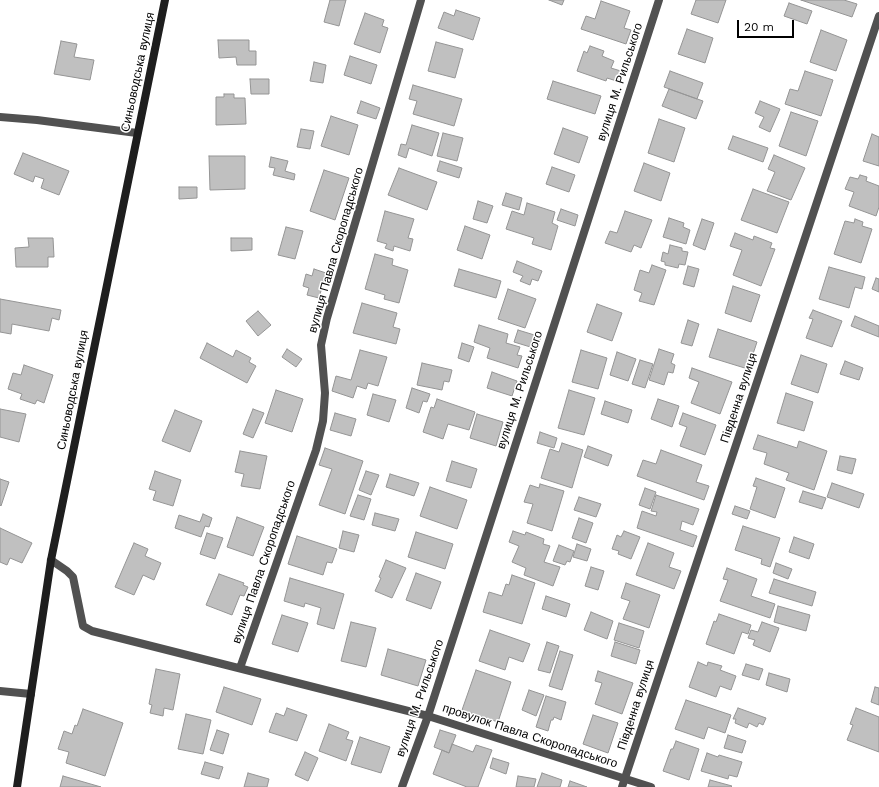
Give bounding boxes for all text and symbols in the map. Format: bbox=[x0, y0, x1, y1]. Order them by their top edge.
street label: Синьоводська вулиця bbox=[118, 11, 158, 133]
scale bar bbox=[739, 12, 796, 38]
text: 20 m bbox=[744, 20, 774, 34]
street label: вулиця М. Рильського bbox=[594, 21, 646, 143]
street label: вулиця Павла Скоропадського bbox=[305, 166, 367, 334]
street label: Синьоводська вулиця bbox=[54, 329, 92, 451]
street label: вулиця М. Рильського bbox=[494, 329, 546, 451]
street label: Південна вулиця bbox=[718, 351, 760, 445]
street label: вулиця Павла Скоропадського bbox=[229, 479, 299, 645]
street label: вулиця М. Рильського bbox=[393, 637, 447, 759]
street label: Південна вулиця bbox=[615, 658, 657, 752]
street label: провулок Павла Скоропадського bbox=[441, 701, 619, 771]

